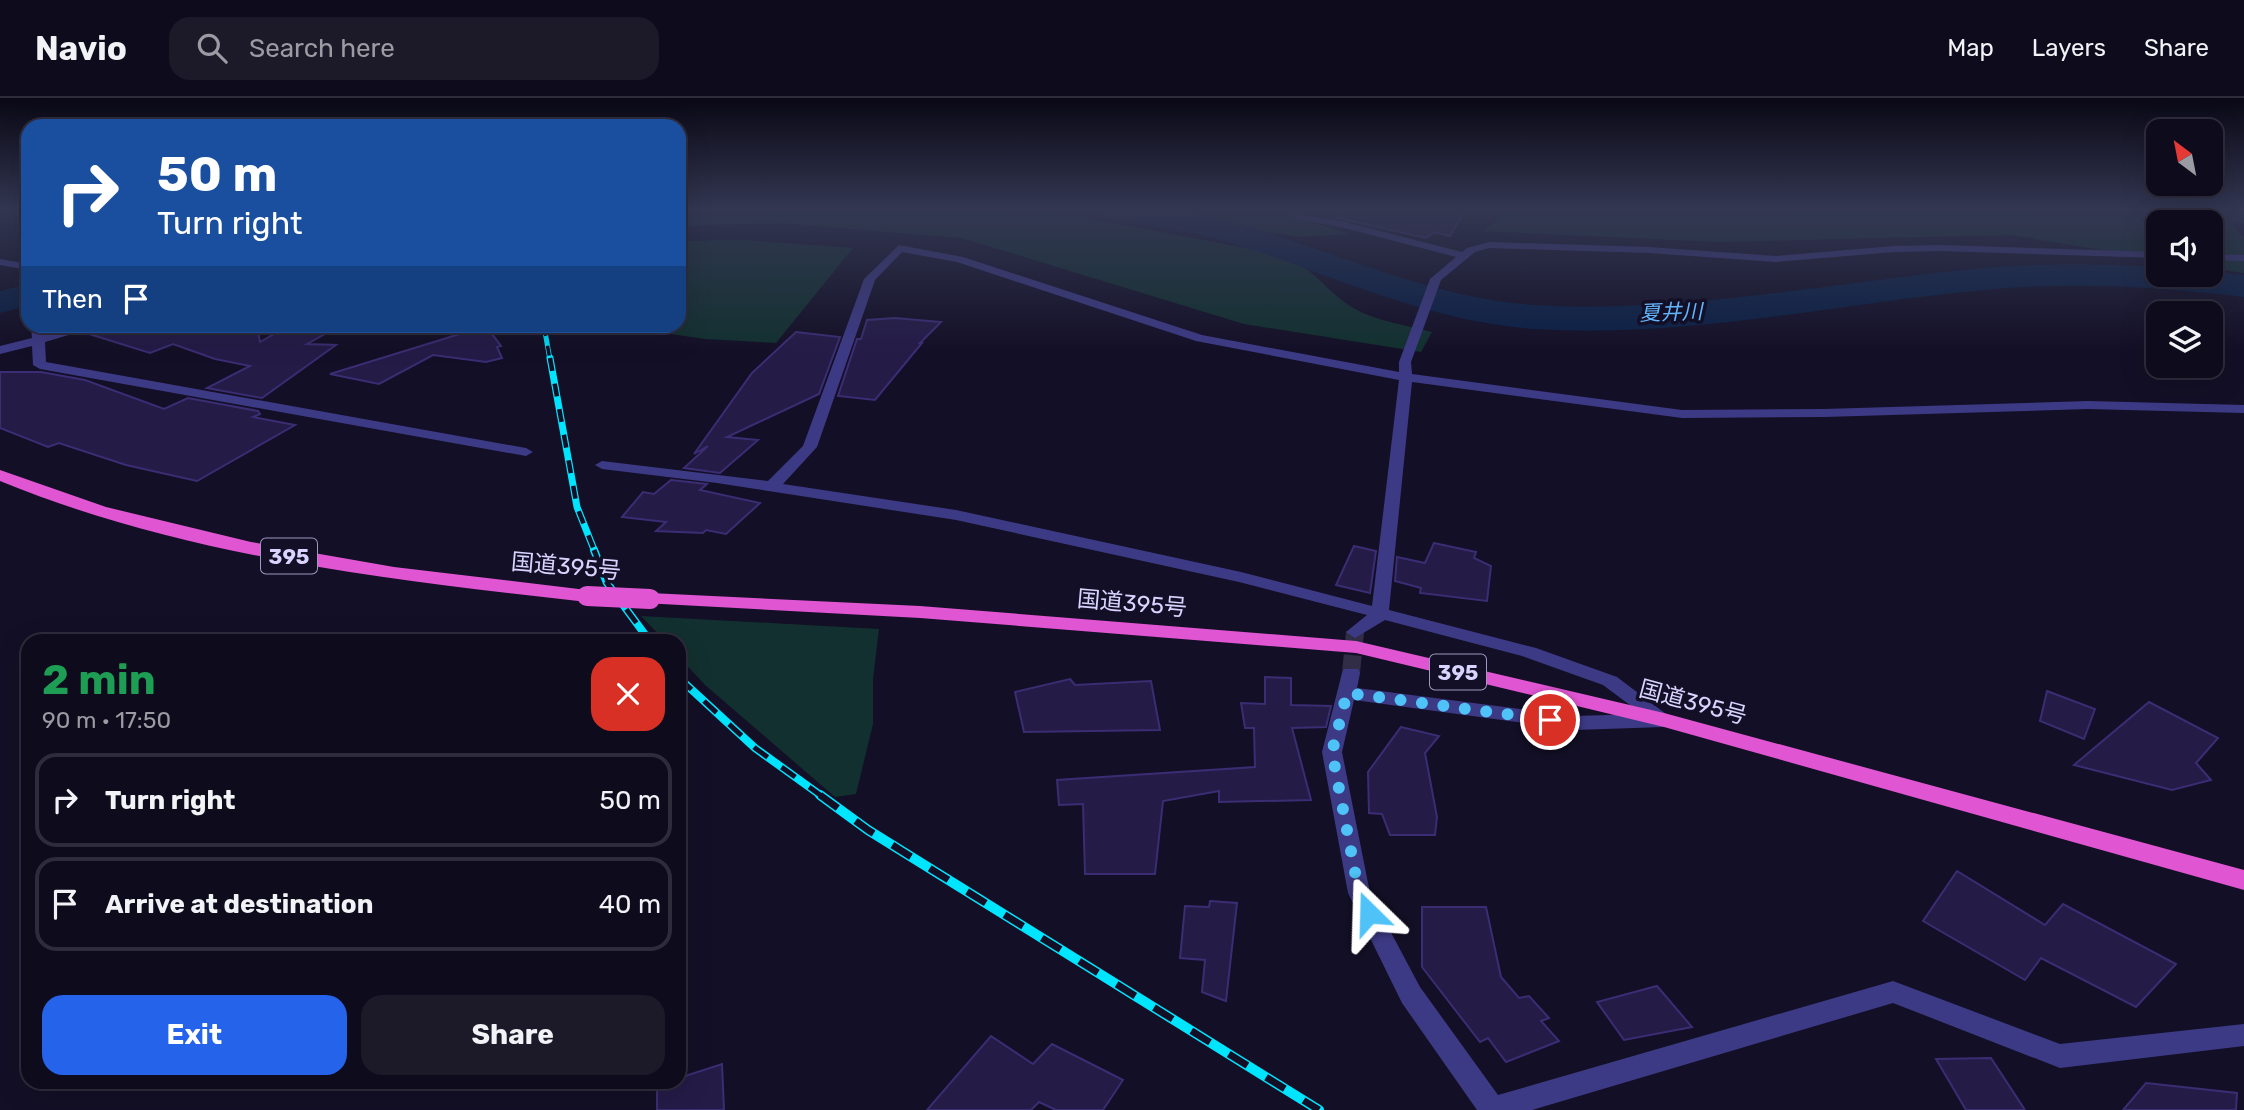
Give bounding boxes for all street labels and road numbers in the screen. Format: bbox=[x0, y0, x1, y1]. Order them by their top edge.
road number: 395 bbox=[261, 538, 317, 574]
street label: 国道395号 bbox=[510, 547, 622, 585]
street label: 国道395号 bbox=[1076, 584, 1188, 622]
road number: 395 bbox=[1430, 654, 1486, 690]
street label: 国道395号 bbox=[1636, 674, 1750, 730]

